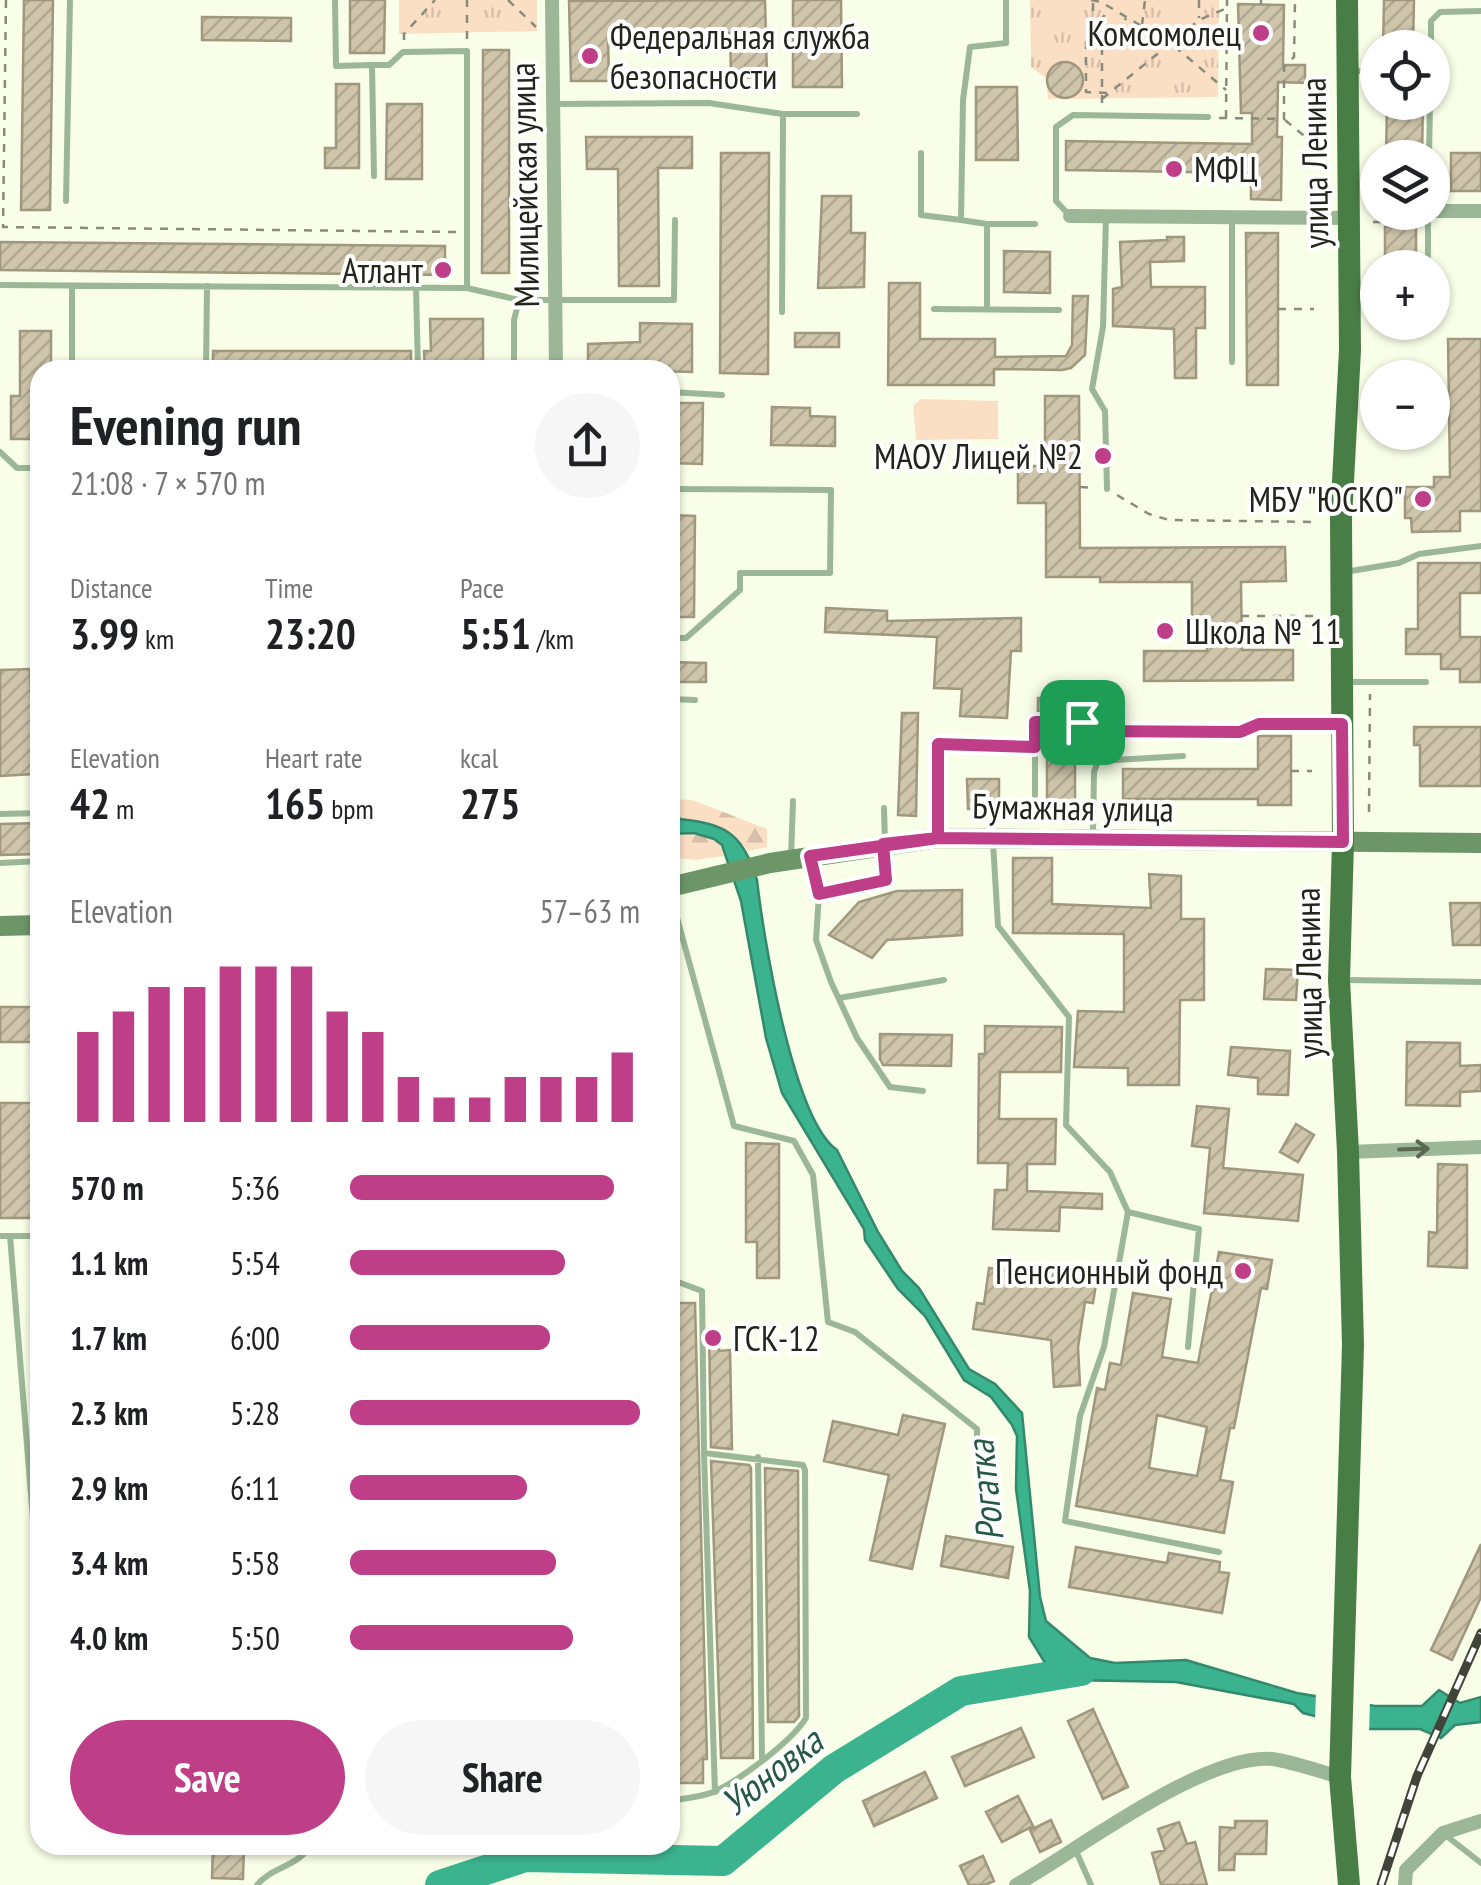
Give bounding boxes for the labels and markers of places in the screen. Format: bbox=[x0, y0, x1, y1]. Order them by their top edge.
place label: Комсомолец bbox=[1087, 10, 1241, 56]
place label: Федеральная служба безопасности bbox=[610, 13, 870, 99]
marker: Комсомолец bbox=[1250, 22, 1272, 44]
marker: Федеральная служба безопасности bbox=[579, 45, 601, 67]
place label: МФЦ bbox=[1194, 146, 1258, 192]
marker: МФЦ bbox=[1163, 158, 1185, 180]
place label: Атлант bbox=[342, 247, 424, 293]
marker: Атлант bbox=[432, 259, 454, 281]
place label: МАОУ Лицей №2 bbox=[874, 433, 1083, 479]
marker: МАОУ Лицей №2 bbox=[1092, 445, 1114, 467]
place label: МБУ "ЮСКО" bbox=[1249, 476, 1403, 522]
marker: МБУ "ЮСКО" bbox=[1412, 488, 1434, 510]
place label: Школа № 11 bbox=[1185, 608, 1341, 654]
marker: Школа № 11 bbox=[1154, 620, 1176, 642]
pin bbox=[1040, 680, 1125, 765]
place label: Пенсионный фонд bbox=[995, 1248, 1223, 1294]
marker: Пенсионный фонд bbox=[1232, 1260, 1254, 1282]
place label: ГСК-12 bbox=[733, 1315, 820, 1361]
marker: ГСК-12 bbox=[702, 1327, 724, 1349]

